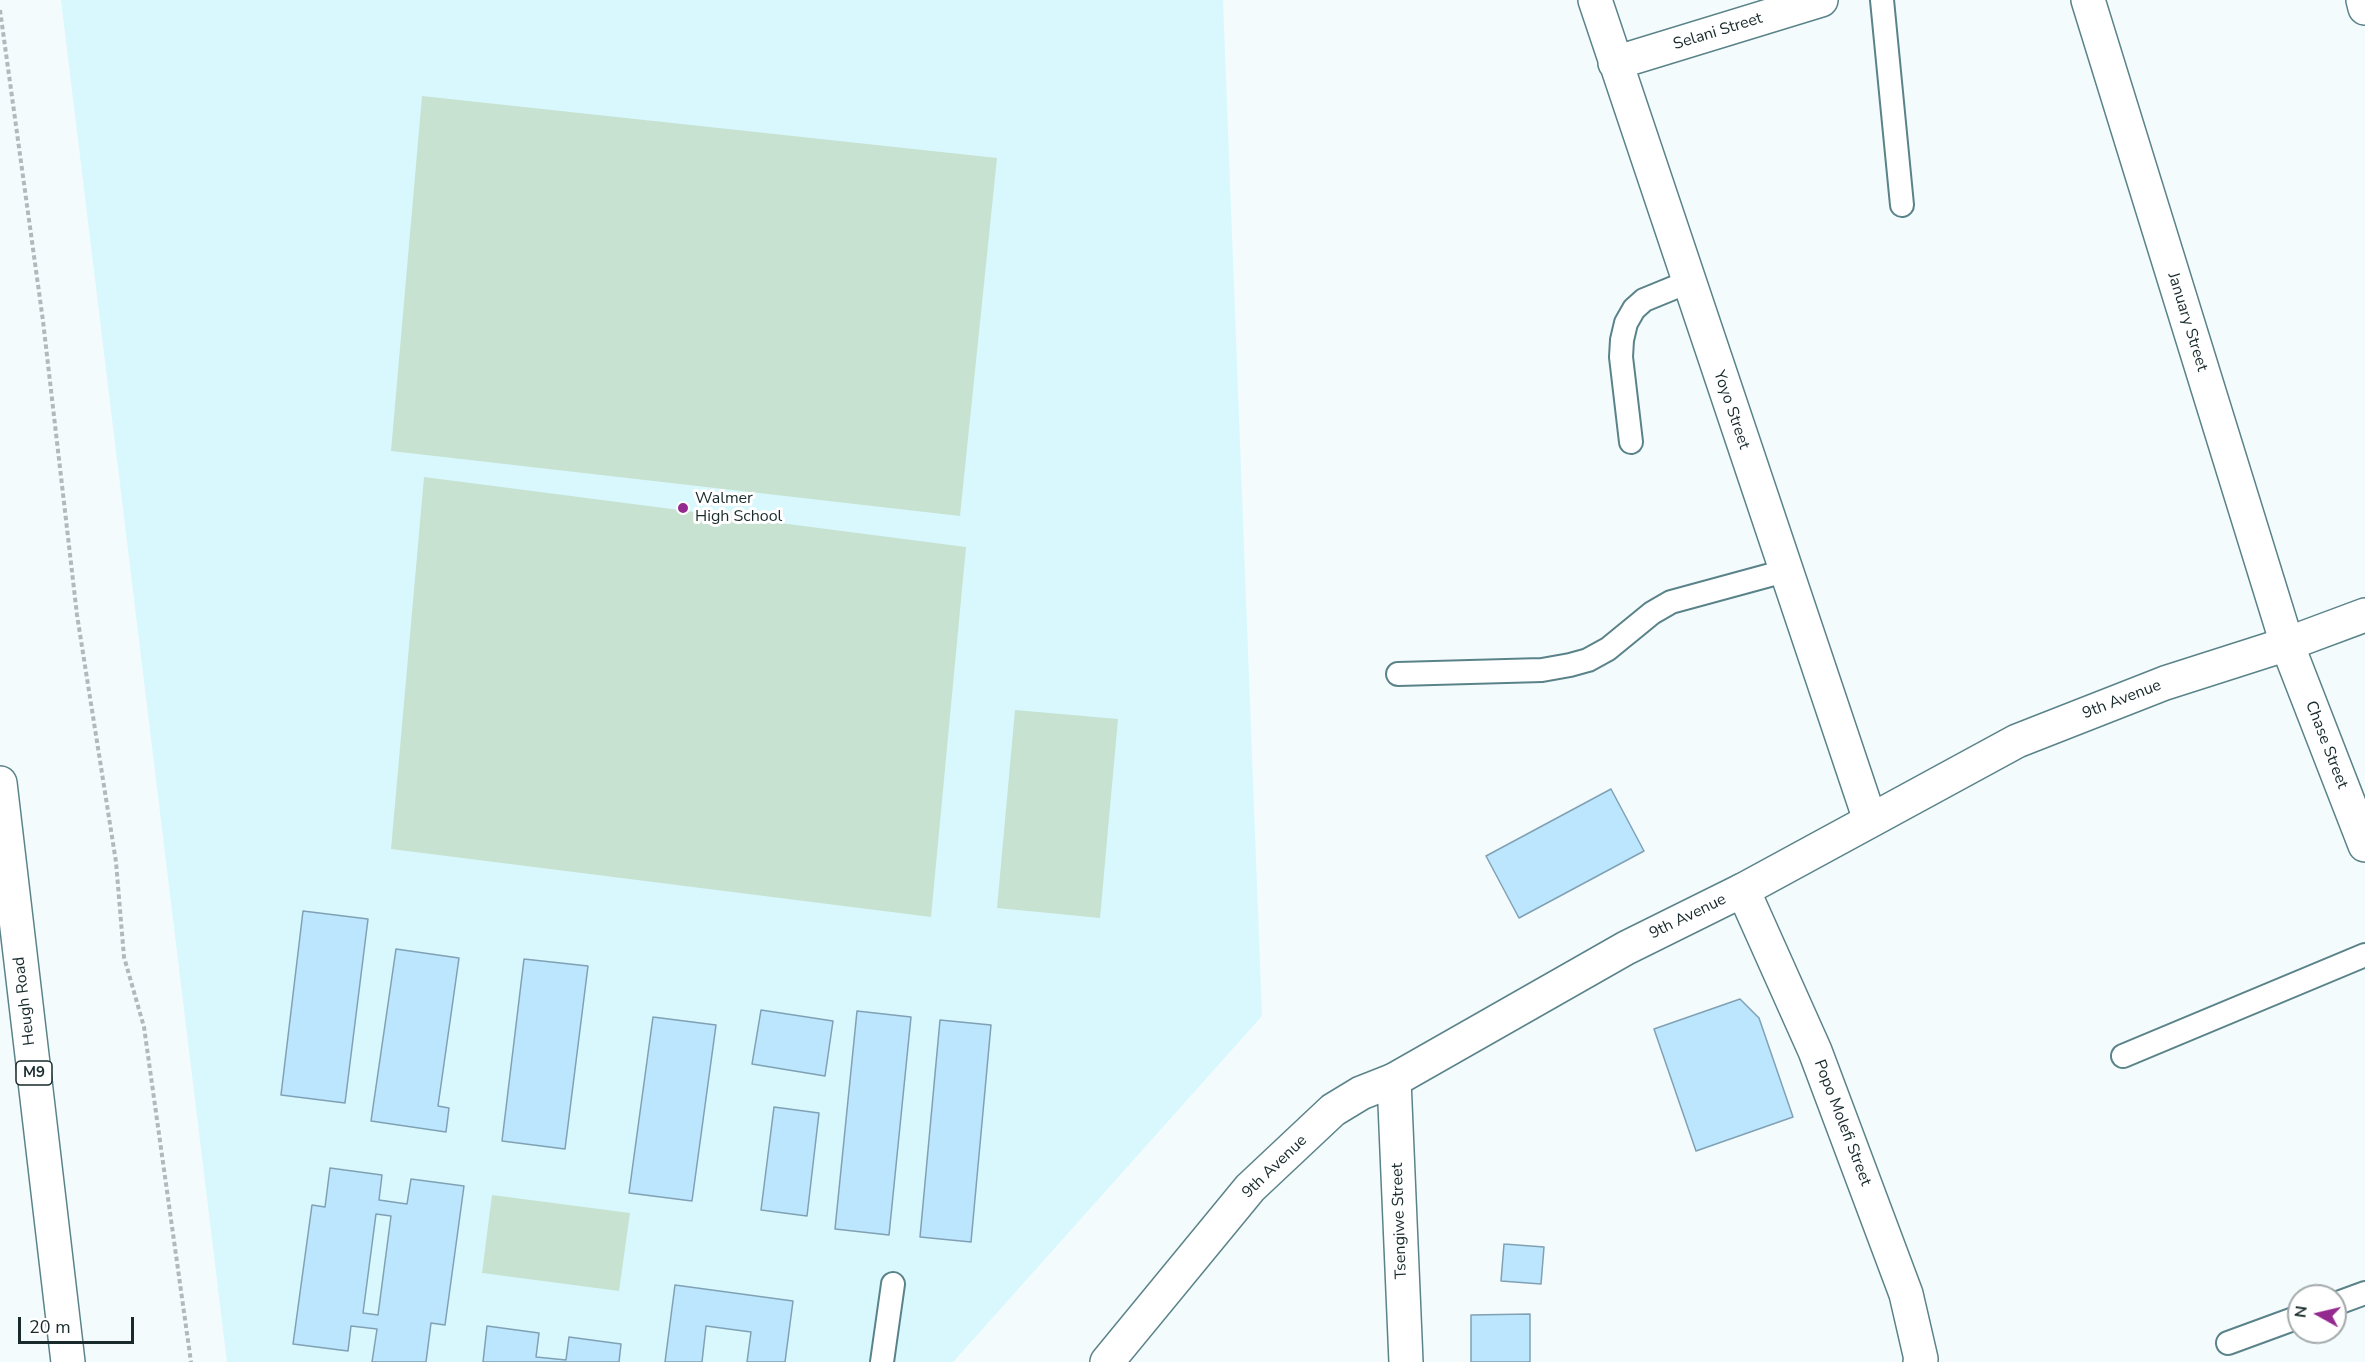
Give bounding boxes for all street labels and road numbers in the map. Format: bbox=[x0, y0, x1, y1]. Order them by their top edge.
street label: Selani Street bbox=[1671, 9, 1765, 55]
street label: January Street bbox=[2163, 270, 2211, 374]
street label: Yoyo Street bbox=[1709, 368, 1753, 452]
street label: 9th Avenue bbox=[2080, 676, 2164, 724]
street label: Chase Street bbox=[2300, 698, 2352, 792]
street label: 9th Avenue bbox=[1647, 890, 1729, 944]
street label: Heugh Road bbox=[10, 955, 40, 1047]
street label: Popo Molefi Street bbox=[1809, 1057, 1875, 1189]
road number: M9 bbox=[16, 1061, 52, 1085]
street label: 9th Avenue bbox=[1239, 1131, 1311, 1203]
street label: Tsengiwe Street bbox=[1388, 1162, 1412, 1280]

